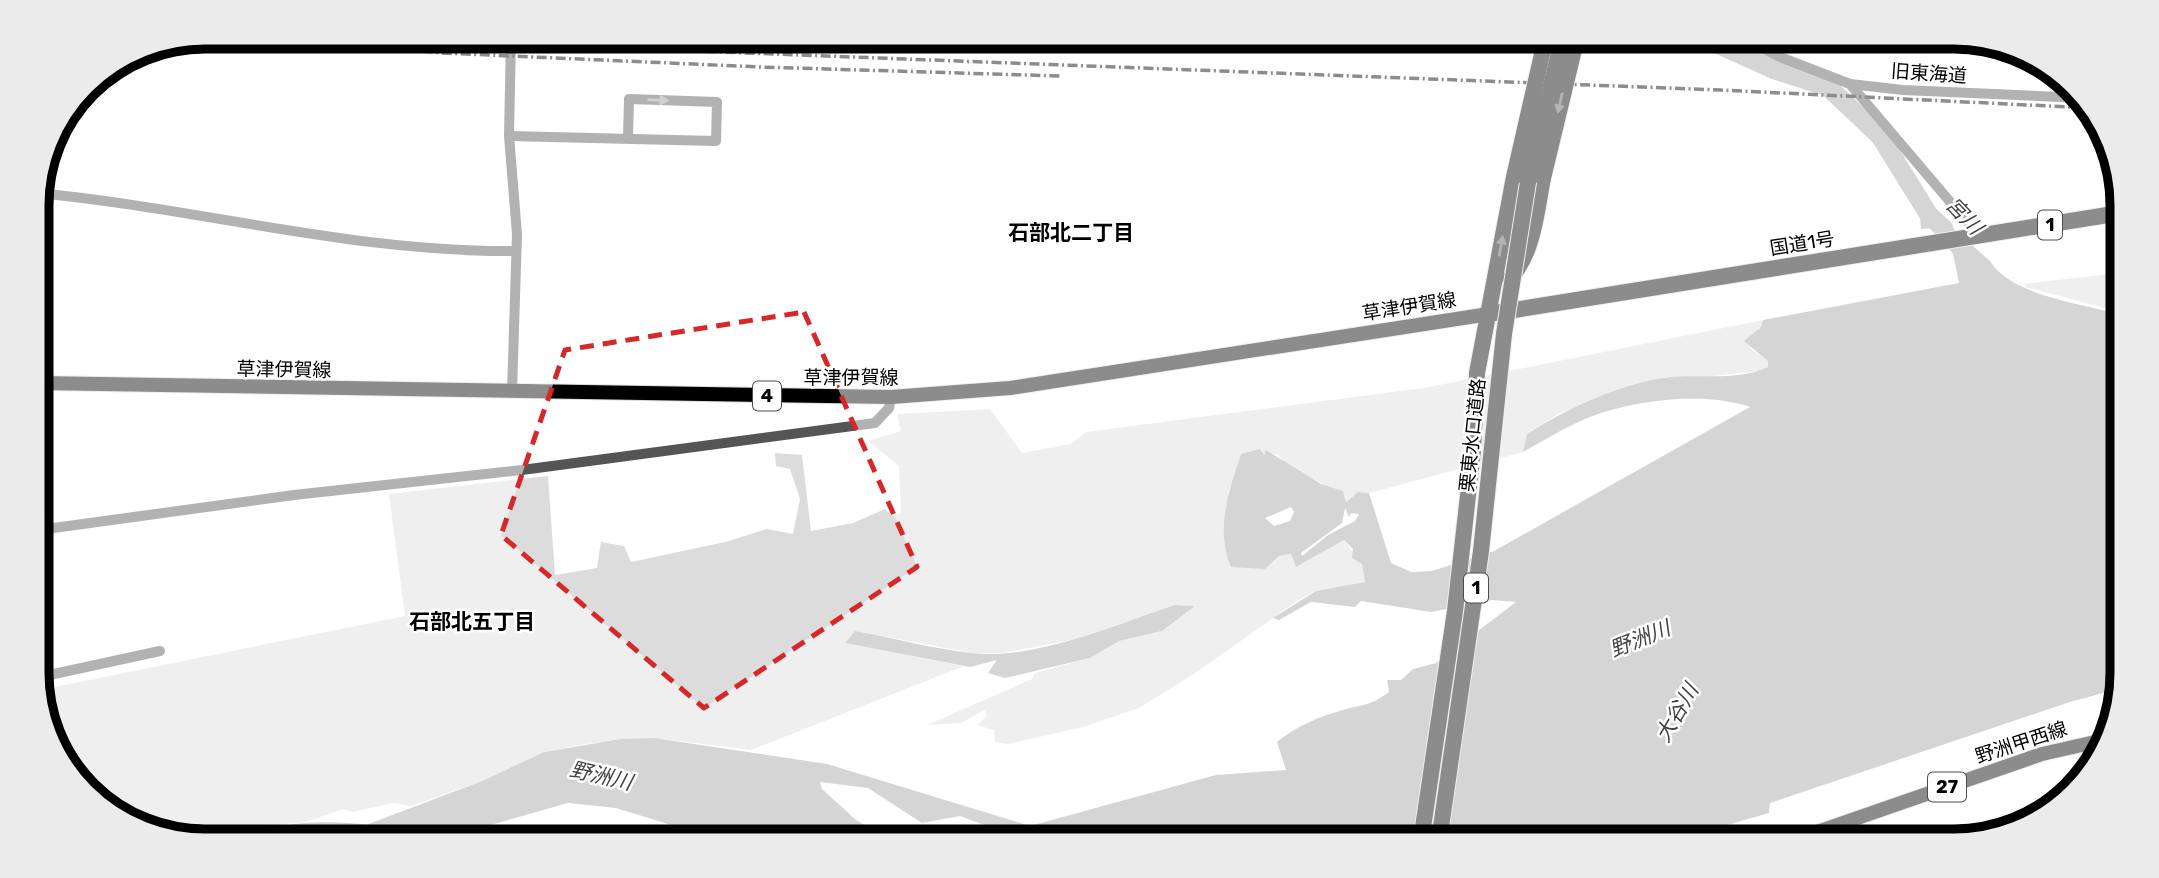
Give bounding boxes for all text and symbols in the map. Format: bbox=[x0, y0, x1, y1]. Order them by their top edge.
street label: 旧東海道 bbox=[1890, 59, 1968, 88]
one-way arrow bbox=[1555, 92, 1566, 114]
one-way arrow bbox=[647, 95, 669, 106]
water label: 宮川 bbox=[1941, 192, 1989, 241]
road number: 1 bbox=[2038, 210, 2062, 240]
district label: 石部北二丁目 bbox=[1008, 220, 1134, 245]
street label: 国道1号 bbox=[1768, 227, 1836, 260]
one-way arrow bbox=[1496, 235, 1507, 257]
street label: 草津伊賀線 bbox=[1360, 288, 1458, 325]
street label: 草津伊賀線 bbox=[236, 357, 332, 382]
street label: 草津伊賀線 bbox=[803, 366, 899, 389]
street label: 栗東水口道路 bbox=[1455, 377, 1490, 493]
road number: 4 bbox=[753, 382, 781, 410]
road number: 1 bbox=[1464, 574, 1488, 602]
district label: 石部北五丁目 bbox=[409, 609, 535, 634]
water label: 野洲川 bbox=[1606, 614, 1676, 662]
water label: 大谷川 bbox=[1650, 677, 1704, 746]
street label: 野洲甲西線 bbox=[1972, 717, 2070, 768]
water label: 野洲川 bbox=[568, 756, 637, 795]
road number: 27 bbox=[1928, 772, 1966, 802]

